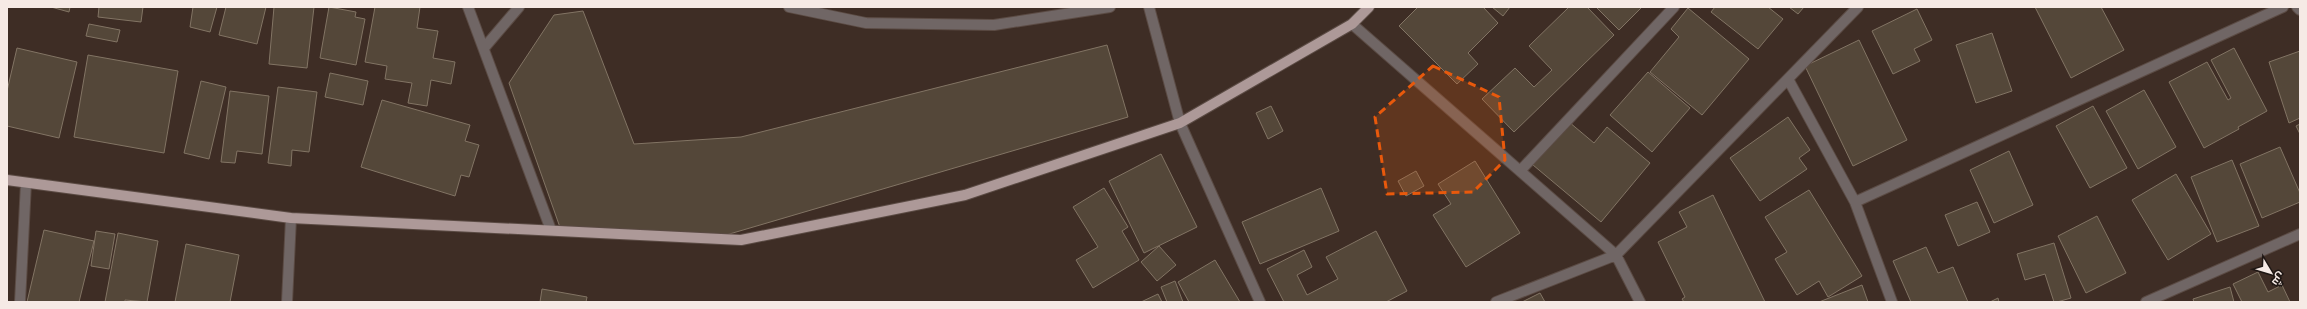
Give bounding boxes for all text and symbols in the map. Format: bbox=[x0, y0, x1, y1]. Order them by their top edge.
north arrow bbox=[2251, 253, 2291, 293]
text: ش bbox=[2269, 269, 2288, 288]

